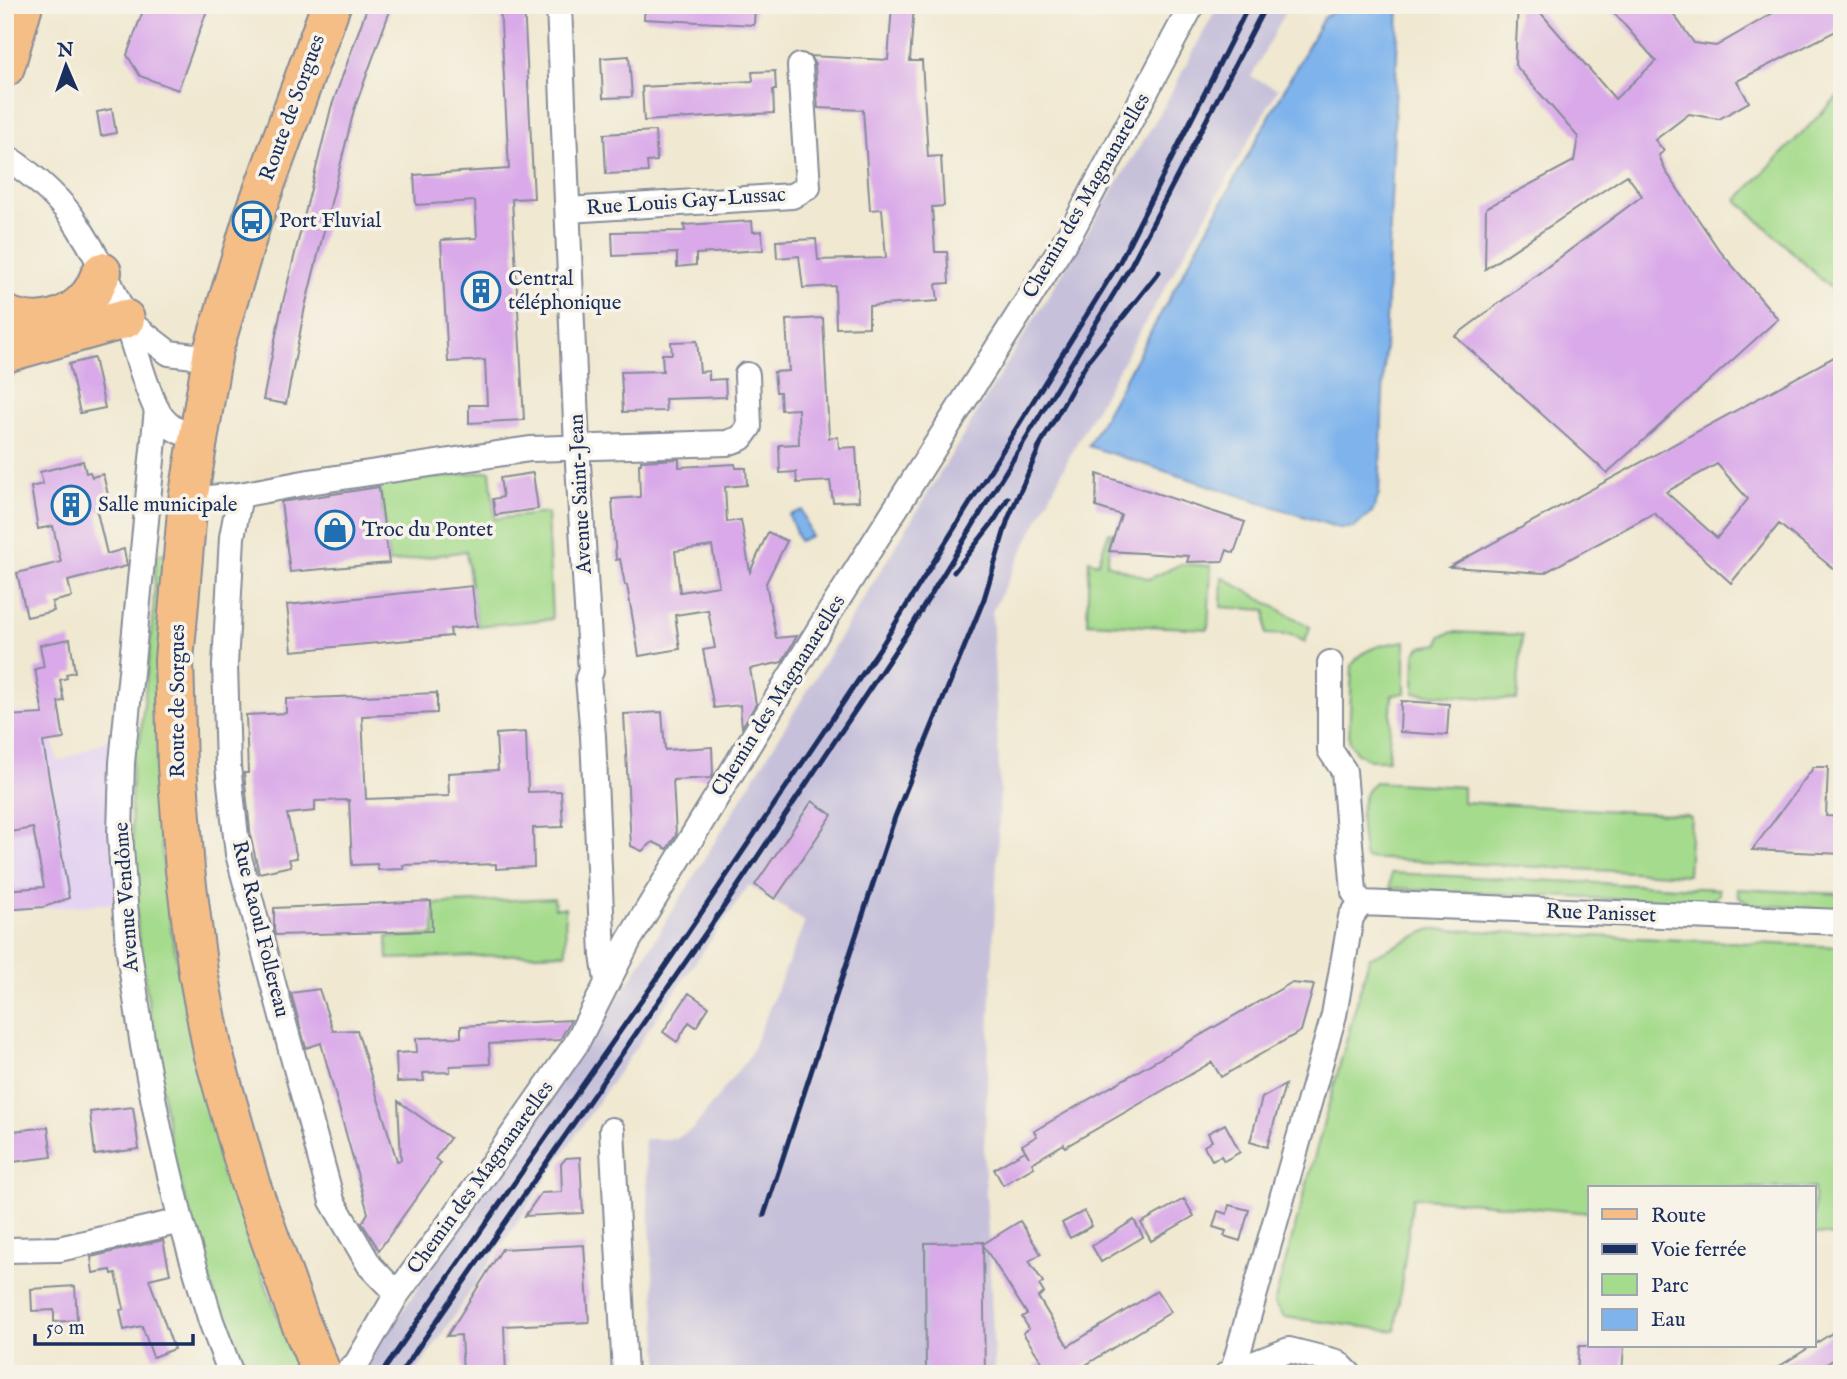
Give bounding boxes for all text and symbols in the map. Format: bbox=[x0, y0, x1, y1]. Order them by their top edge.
street label: Route de Sorgues bbox=[254, 31, 332, 185]
north arrow bbox=[32, 32, 102, 102]
text: N bbox=[56, 39, 75, 63]
street label: Chemin des Magnanarelles bbox=[1017, 88, 1157, 304]
street label: Rue Louis Gay-Lussac bbox=[585, 182, 787, 222]
bus stop icon: Port Fluvial bbox=[231, 200, 273, 242]
place label: Port Fluvial bbox=[279, 208, 381, 235]
place label: Central téléphonique bbox=[508, 266, 622, 317]
building icon: Central téléphonique bbox=[460, 270, 502, 312]
street label: Avenue Saint-Jean bbox=[563, 413, 599, 576]
building icon: Salle municipale bbox=[50, 484, 92, 526]
place label: Salle municipale bbox=[98, 492, 238, 519]
shop icon: Troc du Pontet bbox=[314, 509, 356, 551]
place label: Troc du Pontet bbox=[362, 517, 493, 544]
street label: Chemin des Magnanarelles bbox=[706, 590, 852, 802]
street label: Route de Sorgues bbox=[165, 624, 192, 778]
street label: Avenue Vendôme bbox=[108, 821, 146, 974]
street label: Rue Raoul Follereau bbox=[225, 838, 295, 1020]
street label: Rue Panisset bbox=[1545, 899, 1657, 929]
street label: Chemin des Magnanarelles bbox=[402, 1076, 560, 1280]
legend bbox=[1588, 1186, 1815, 1348]
text: Route bbox=[1651, 1203, 1706, 1230]
text: Voie ferrée bbox=[1650, 1237, 1747, 1264]
text: Parc bbox=[1651, 1273, 1689, 1300]
scale bar bbox=[35, 1302, 192, 1346]
text: Eau bbox=[1651, 1307, 1686, 1334]
text: 50 m bbox=[46, 1315, 85, 1342]

